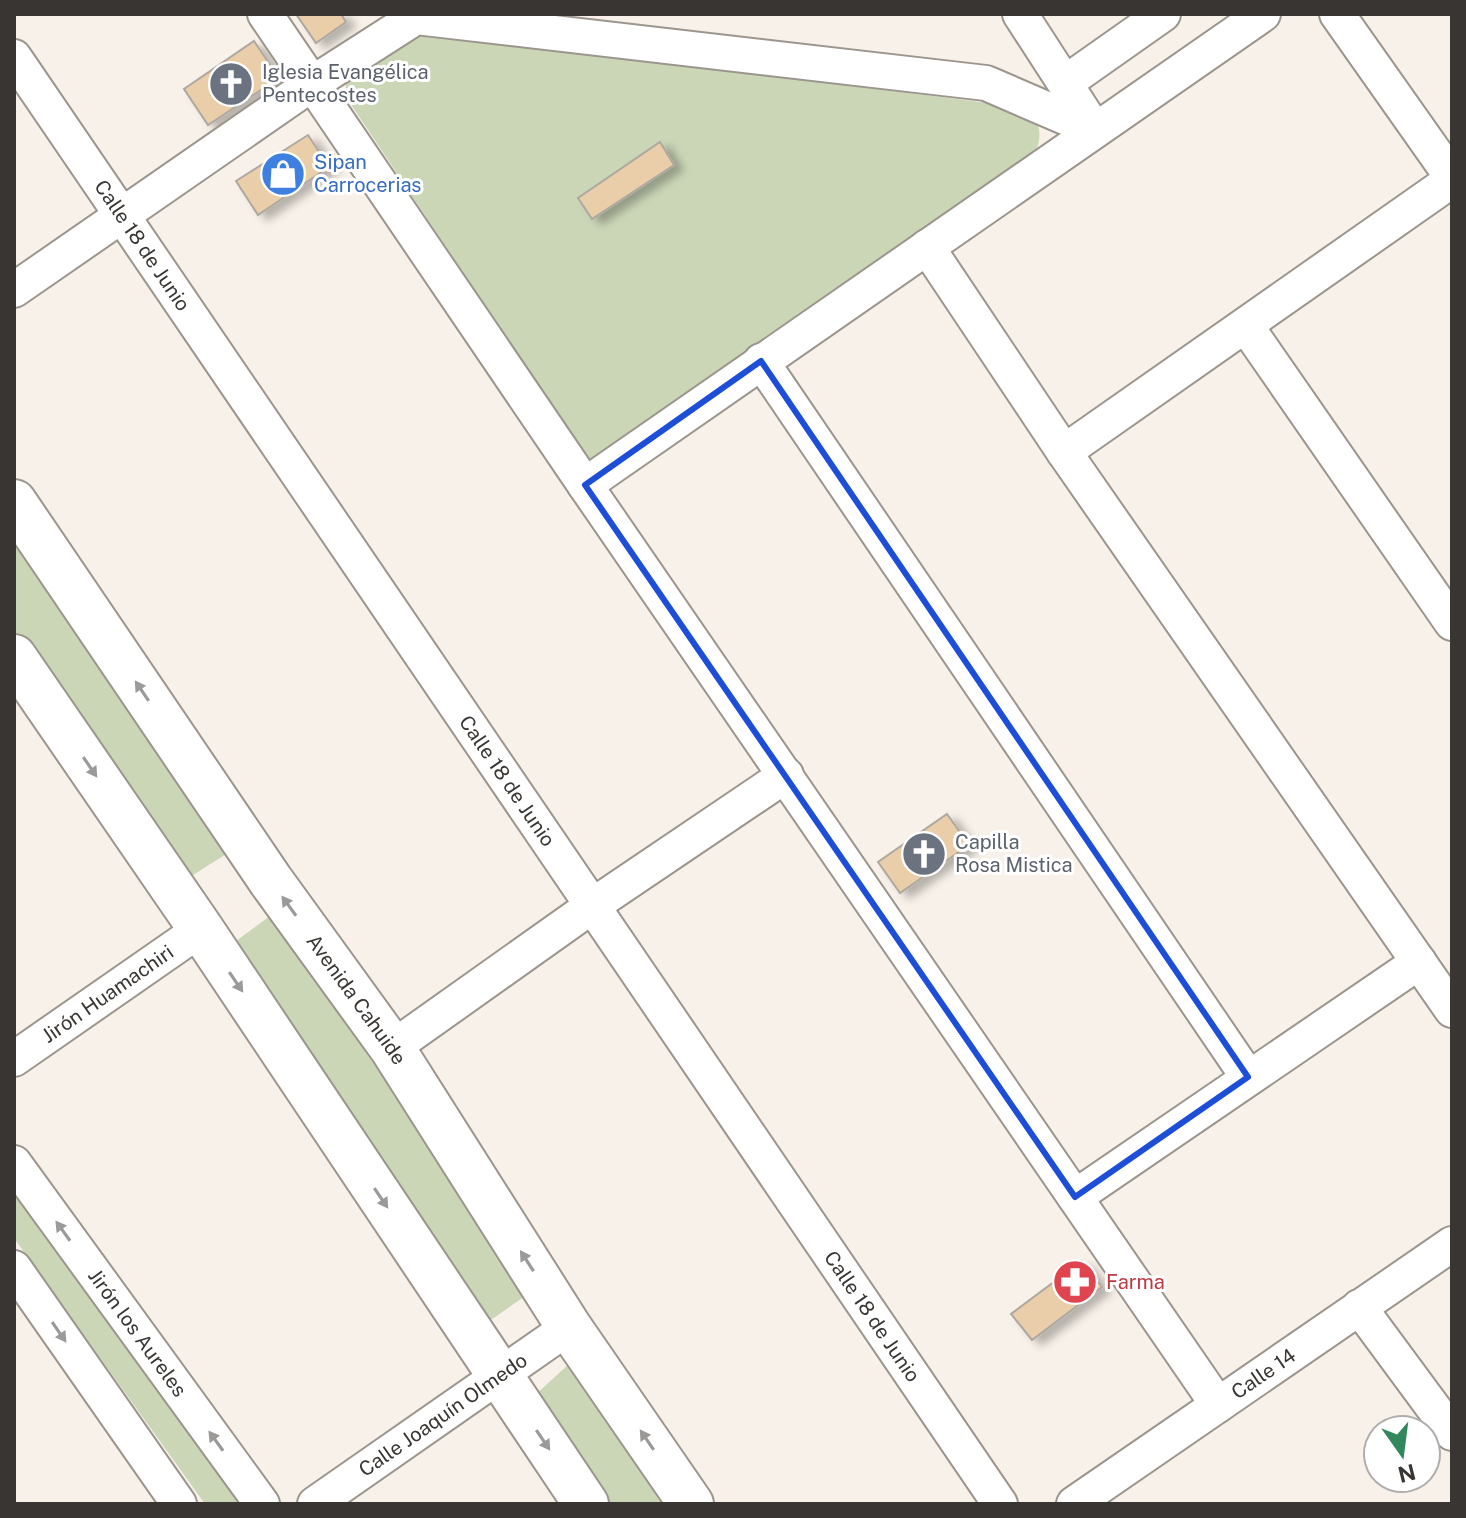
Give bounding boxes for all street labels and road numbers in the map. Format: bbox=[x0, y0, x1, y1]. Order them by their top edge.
street label: Calle 18 de Junio bbox=[89, 175, 195, 315]
street label: Calle 18 de Junio bbox=[454, 711, 560, 851]
street label: Avenida Cahuide bbox=[302, 930, 411, 1069]
street label: Jirón Huamachiri bbox=[37, 940, 178, 1048]
street label: Calle 18 de Junio bbox=[819, 1246, 925, 1386]
street label: Jirón los Aureles bbox=[83, 1264, 192, 1401]
street label: Calle 14 bbox=[1227, 1343, 1300, 1404]
street label: Calle Joaquín Olmedo bbox=[354, 1348, 532, 1482]

